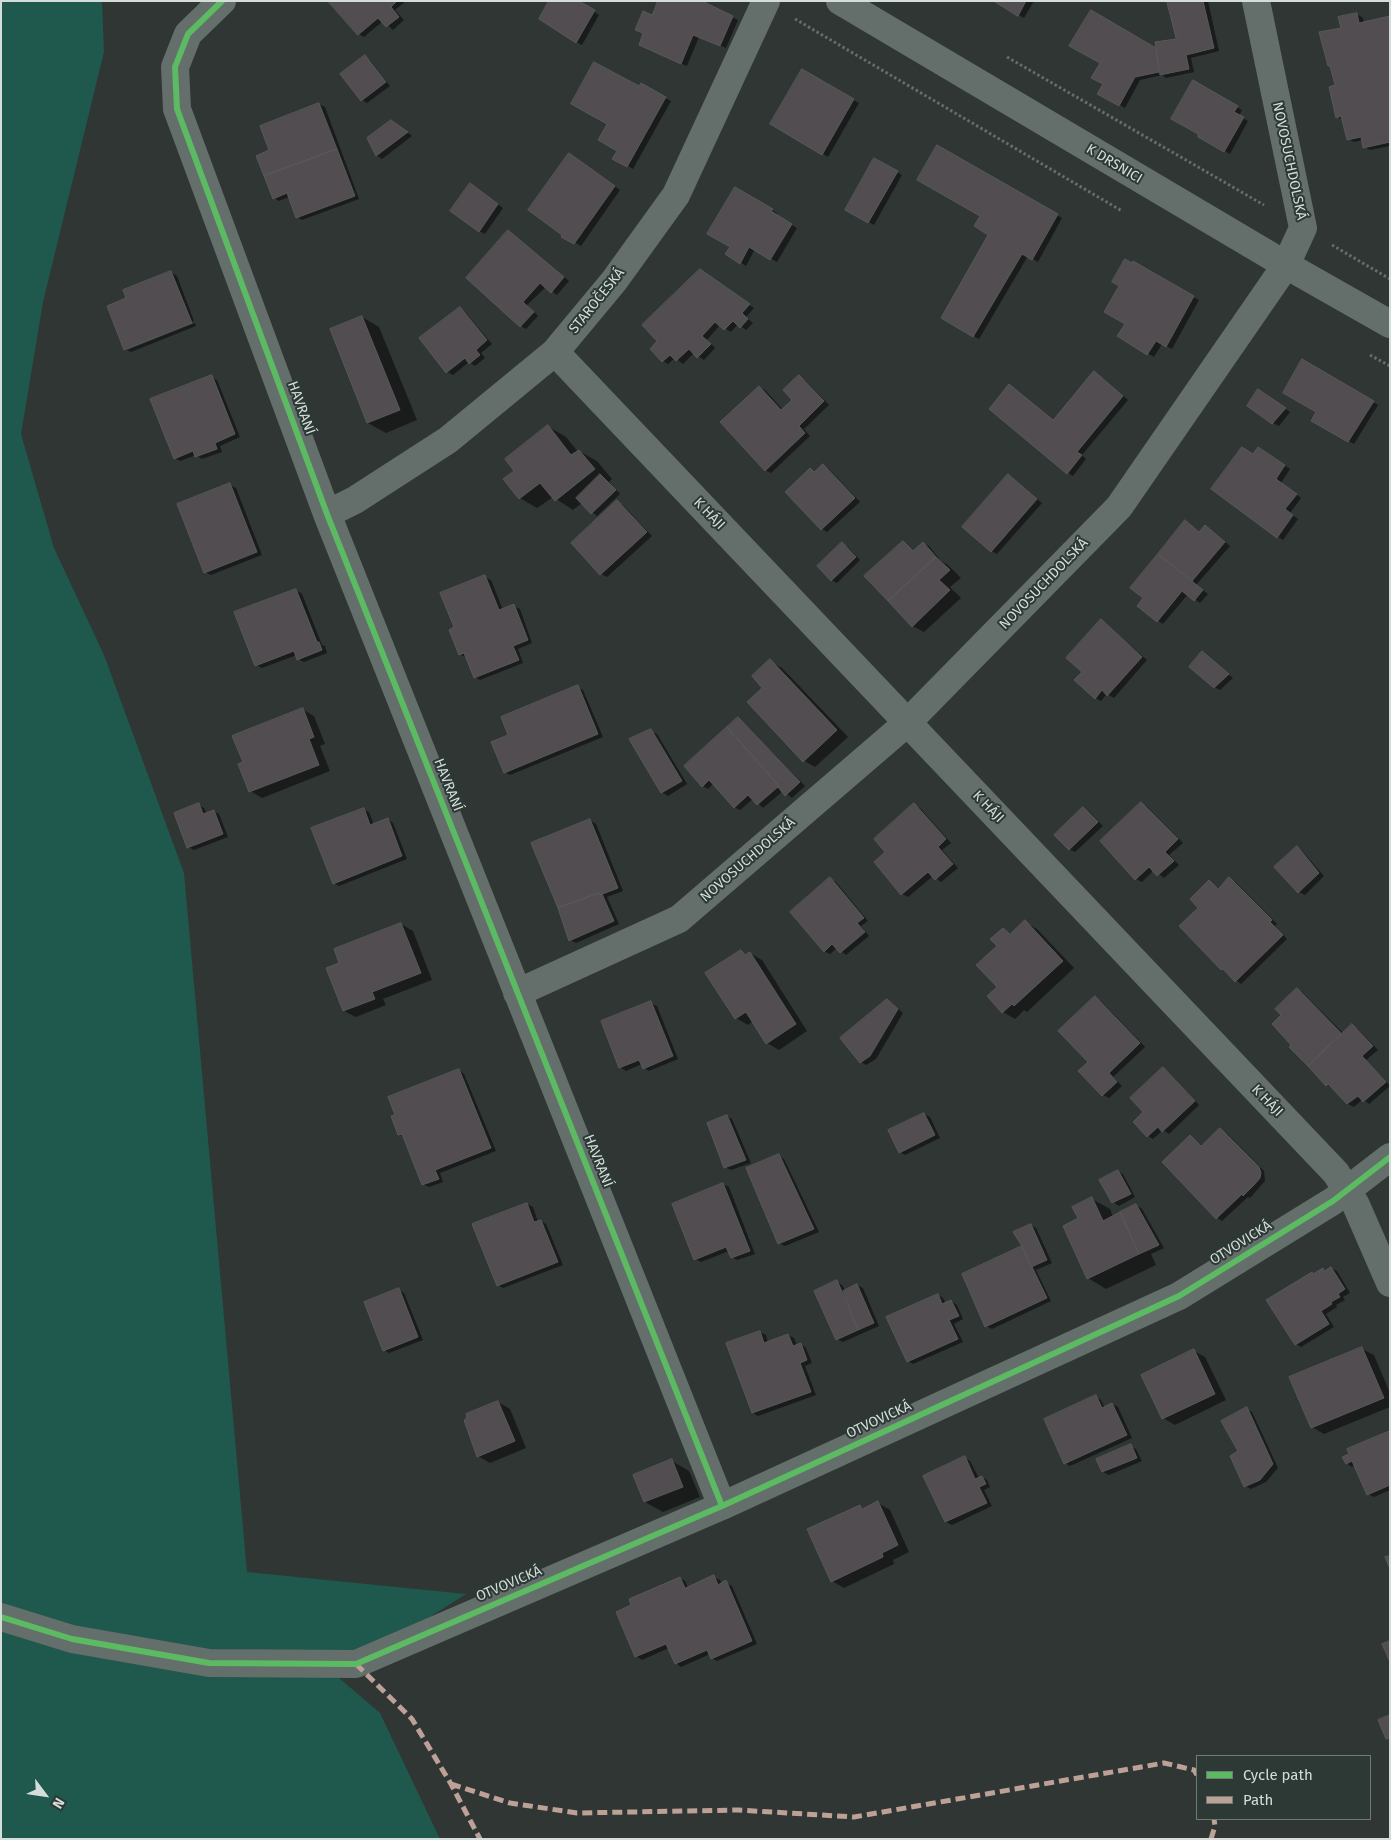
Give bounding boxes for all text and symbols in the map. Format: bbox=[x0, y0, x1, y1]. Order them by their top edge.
street label: NOVOSUCHDOLSKÁ bbox=[1268, 100, 1310, 222]
street label: K DRSNICI bbox=[1083, 141, 1145, 187]
street label: STAROČESKÁ bbox=[566, 265, 628, 337]
street label: HAVRANÍ bbox=[284, 379, 318, 437]
street label: K HÁJI bbox=[690, 495, 728, 533]
street label: NOVOSUCHDOLSKÁ bbox=[996, 535, 1092, 633]
street label: HAVRANÍ bbox=[430, 756, 466, 814]
street label: K HÁJI bbox=[969, 788, 1007, 826]
street label: NOVOSUCHDOLSKÁ bbox=[697, 814, 799, 906]
street label: K HÁJI bbox=[1248, 1082, 1286, 1120]
street label: HAVRANÍ bbox=[580, 1132, 616, 1190]
street label: OTVOVICKÁ bbox=[1207, 1217, 1275, 1269]
street label: OTVOVICKÁ bbox=[844, 1398, 914, 1442]
street label: OTVOVICKÁ bbox=[474, 1563, 544, 1605]
legend bbox=[1196, 1755, 1371, 1820]
text: Cycle path bbox=[1243, 1766, 1313, 1784]
north arrow bbox=[20, 1770, 70, 1820]
text: Path bbox=[1243, 1791, 1273, 1809]
text: N bbox=[49, 1795, 68, 1811]

